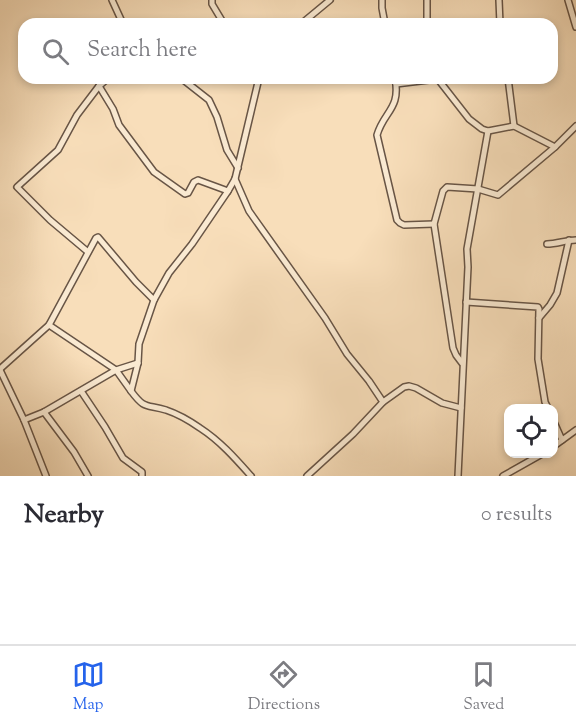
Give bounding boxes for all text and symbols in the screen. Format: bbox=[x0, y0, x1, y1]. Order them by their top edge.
search box bbox=[18, 18, 558, 84]
icon: search bbox=[39, 35, 72, 68]
text: Search here bbox=[87, 35, 197, 67]
map controls bbox=[504, 404, 558, 458]
button: locate bbox=[504, 404, 558, 458]
text: Nearby bbox=[24, 497, 104, 534]
text: 0 results bbox=[481, 501, 552, 530]
tab: Map bbox=[72, 658, 105, 717]
tab: Directions bbox=[248, 658, 320, 717]
tab: Saved bbox=[463, 658, 504, 717]

